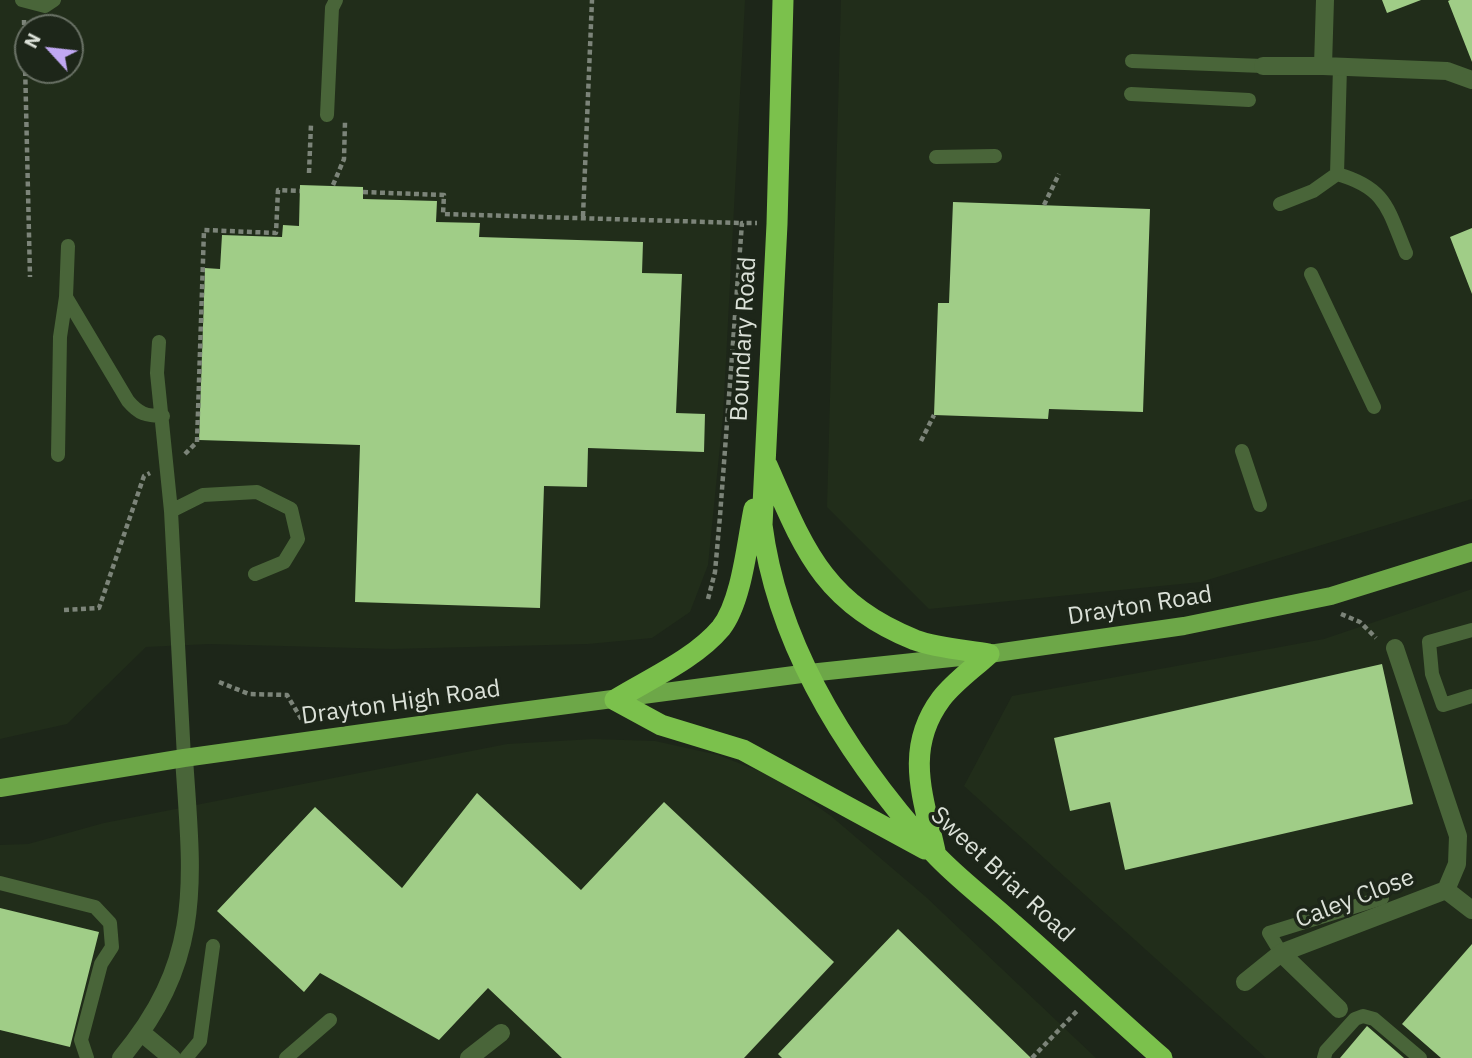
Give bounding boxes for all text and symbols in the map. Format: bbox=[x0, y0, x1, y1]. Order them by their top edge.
north arrow bbox=[14, 14, 84, 84]
text: N bbox=[18, 29, 46, 52]
street label: Boundary Road bbox=[725, 256, 763, 422]
street label: Drayton Road bbox=[1066, 580, 1214, 632]
street label: Drayton High Road bbox=[300, 675, 502, 731]
street label: Sweet Briar Road bbox=[924, 801, 1080, 949]
street label: Caley Close bbox=[1292, 863, 1418, 935]

